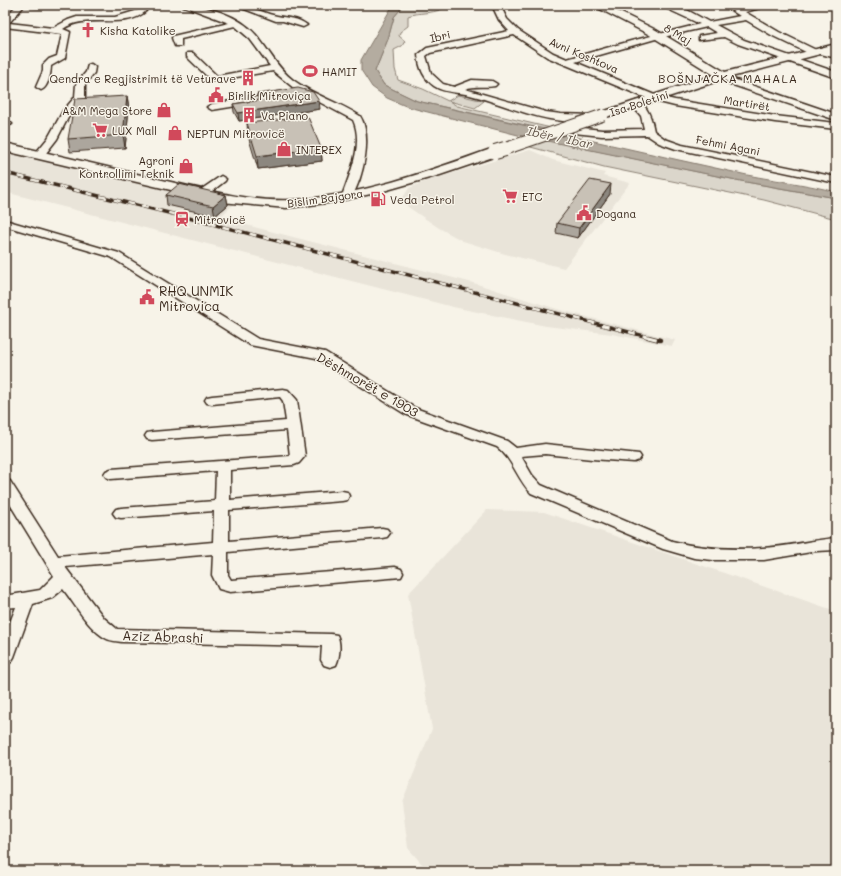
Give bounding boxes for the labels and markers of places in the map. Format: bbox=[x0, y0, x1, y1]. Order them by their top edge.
church icon: Kisha Katolike bbox=[79, 21, 97, 39]
place label: Kisha Katolike bbox=[100, 23, 176, 38]
sports icon: HAMIT bbox=[301, 62, 319, 80]
place label: HAMIT bbox=[322, 64, 357, 79]
building icon: Qendra e Regjistrimit të Veturave bbox=[239, 69, 257, 87]
place label: Qendra e Regjistrimit të Veturave bbox=[50, 71, 236, 86]
public building icon: Birlik Mitroviça bbox=[207, 86, 225, 104]
place label: Birlik Mitroviça bbox=[228, 88, 311, 103]
shop icon: A&M Mega Store bbox=[155, 101, 173, 119]
place label: A&M Mega Store bbox=[62, 103, 152, 118]
building icon: Va Piano bbox=[240, 106, 258, 124]
place label: Va Piano bbox=[261, 108, 308, 123]
supermarket icon: LUX Mall bbox=[91, 121, 109, 139]
place label: LUX Mall bbox=[112, 123, 157, 138]
shop icon: NEPTUN Mitrovicë bbox=[166, 124, 184, 142]
place label: NEPTUN Mitrovicë bbox=[187, 126, 285, 141]
shop icon: INTEREX bbox=[275, 140, 293, 158]
place label: INTEREX bbox=[296, 142, 342, 157]
place label: Agroni Kontrollimi Teknik bbox=[79, 153, 174, 181]
shop icon: Agroni Kontrollimi Teknik bbox=[177, 157, 195, 175]
supermarket icon: ETC bbox=[501, 187, 519, 205]
place label: ETC bbox=[522, 189, 542, 204]
fuel station icon: Veda Petrol bbox=[369, 190, 387, 208]
place label: Veda Petrol bbox=[390, 192, 454, 207]
public building icon: Dogana bbox=[575, 204, 593, 222]
place label: Dogana bbox=[596, 206, 636, 221]
station icon: Mitrovicë bbox=[173, 210, 191, 228]
place label: Mitrovicë bbox=[194, 212, 246, 227]
place label: RHQ UNMIK Mitrovica bbox=[159, 282, 233, 314]
public building icon: RHQ UNMIK Mitrovica bbox=[138, 288, 156, 306]

